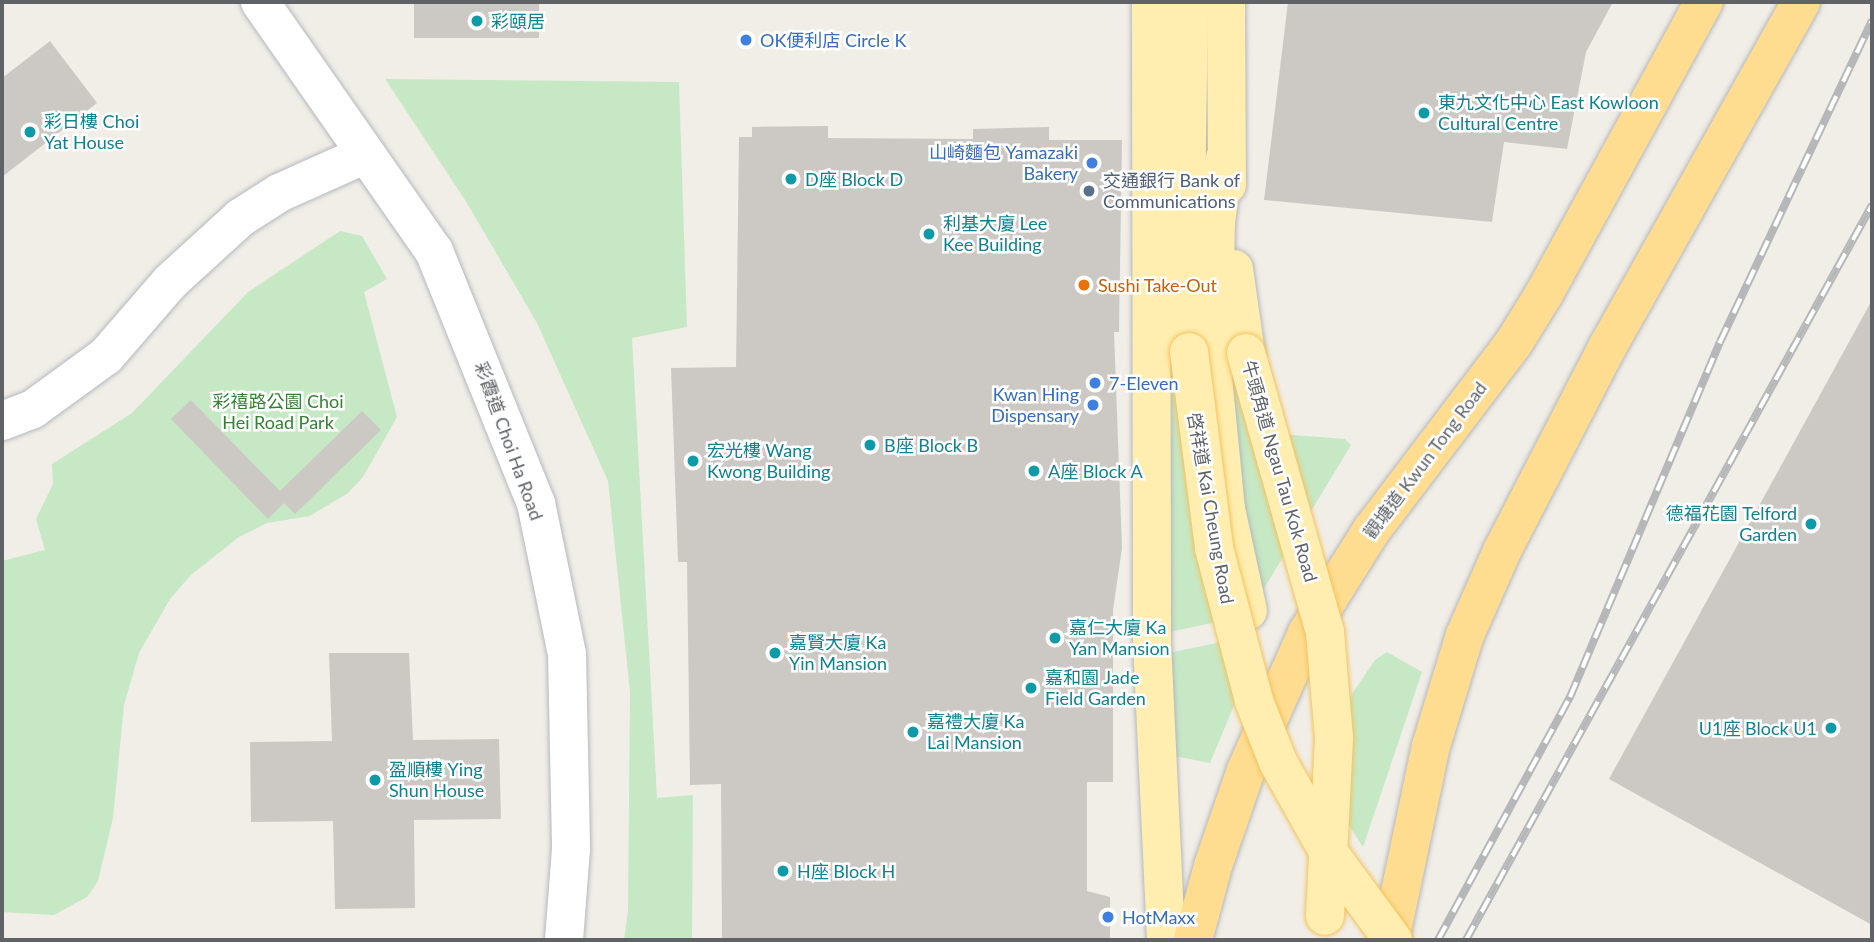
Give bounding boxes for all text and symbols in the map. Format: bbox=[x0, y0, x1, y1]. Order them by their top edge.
place label: 彩頤居 bbox=[491, 10, 545, 32]
marker: 彩頤居 bbox=[469, 13, 485, 29]
place label: OK便利店 Circle K bbox=[760, 29, 906, 51]
marker: OK便利店 Circle K bbox=[738, 32, 754, 48]
place label: 東九文化中心 East Kowloon Cultural Centre bbox=[1438, 92, 1659, 134]
marker: 東九文化中心 East Kowloon Cultural Centre bbox=[1416, 105, 1432, 121]
place label: 彩日樓 Choi Yat House bbox=[44, 111, 139, 154]
marker: 彩日樓 Choi Yat House bbox=[22, 124, 38, 140]
place label: 山崎麵包 Yamazaki Bakery bbox=[929, 142, 1078, 184]
marker: 山崎麵包 Yamazaki Bakery bbox=[1084, 155, 1100, 171]
place label: D座 Block D bbox=[805, 168, 903, 190]
place label: 交通銀行 Bank of Communications bbox=[1103, 170, 1240, 212]
marker: D座 Block D bbox=[783, 171, 799, 187]
marker: 交通銀行 Bank of Communications bbox=[1081, 183, 1097, 199]
place label: 利基大廈 Lee Kee Building bbox=[943, 213, 1047, 256]
marker: 利基大廈 Lee Kee Building bbox=[921, 226, 937, 242]
place label: Sushi Take-Out bbox=[1098, 274, 1217, 296]
marker: Sushi Take-Out bbox=[1076, 277, 1092, 293]
street label: 牛頭角道 Ngau Tau Kok Road bbox=[1238, 357, 1322, 585]
street label: 彩霞道 Choi Ha Road bbox=[470, 359, 548, 523]
place label: 7-Eleven bbox=[1109, 372, 1179, 394]
marker: 7-Eleven bbox=[1087, 375, 1103, 391]
street label: 觀塘道 Kwun Tong Road bbox=[1359, 377, 1491, 543]
place label: Kwan Hing Dispensary bbox=[991, 384, 1079, 426]
park label: 彩禧路公園 Choi Hei Road Park bbox=[212, 391, 344, 434]
marker: Kwan Hing Dispensary bbox=[1085, 397, 1101, 413]
street label: 啓祥道 Kai Cheung Road bbox=[1184, 411, 1238, 605]
place label: B座 Block B bbox=[884, 434, 978, 456]
marker: B座 Block B bbox=[862, 437, 878, 453]
place label: 宏光樓 Wang Kwong Building bbox=[707, 440, 830, 482]
marker: 宏光樓 Wang Kwong Building bbox=[685, 453, 701, 469]
place label: A座 Block A bbox=[1048, 460, 1143, 482]
marker: A座 Block A bbox=[1026, 463, 1042, 479]
place label: 德福花園 Telford Garden bbox=[1666, 503, 1797, 546]
marker: 德福花園 Telford Garden bbox=[1803, 516, 1819, 532]
place label: 嘉仁大廈 Ka Yan Mansion bbox=[1069, 617, 1170, 660]
marker: 嘉仁大廈 Ka Yan Mansion bbox=[1047, 630, 1063, 646]
place label: 嘉賢大廈 Ka Yin Mansion bbox=[789, 632, 887, 674]
marker: 嘉賢大廈 Ka Yin Mansion bbox=[767, 645, 783, 661]
place label: 嘉和園 Jade Field Garden bbox=[1045, 667, 1146, 710]
marker: 嘉和園 Jade Field Garden bbox=[1023, 680, 1039, 696]
place label: 嘉禮大廈 Ka Lai Mansion bbox=[927, 711, 1024, 754]
place label: U1座 Block U1 bbox=[1699, 717, 1817, 739]
marker: U1座 Block U1 bbox=[1823, 720, 1839, 736]
marker: 嘉禮大廈 Ka Lai Mansion bbox=[905, 724, 921, 740]
place label: 盈順樓 Ying Shun House bbox=[389, 759, 484, 802]
marker: 盈順樓 Ying Shun House bbox=[367, 772, 383, 788]
place label: H座 Block H bbox=[797, 860, 895, 882]
marker: H座 Block H bbox=[775, 863, 791, 879]
place label: HotMaxx bbox=[1122, 906, 1195, 928]
marker: HotMaxx bbox=[1100, 909, 1116, 925]

